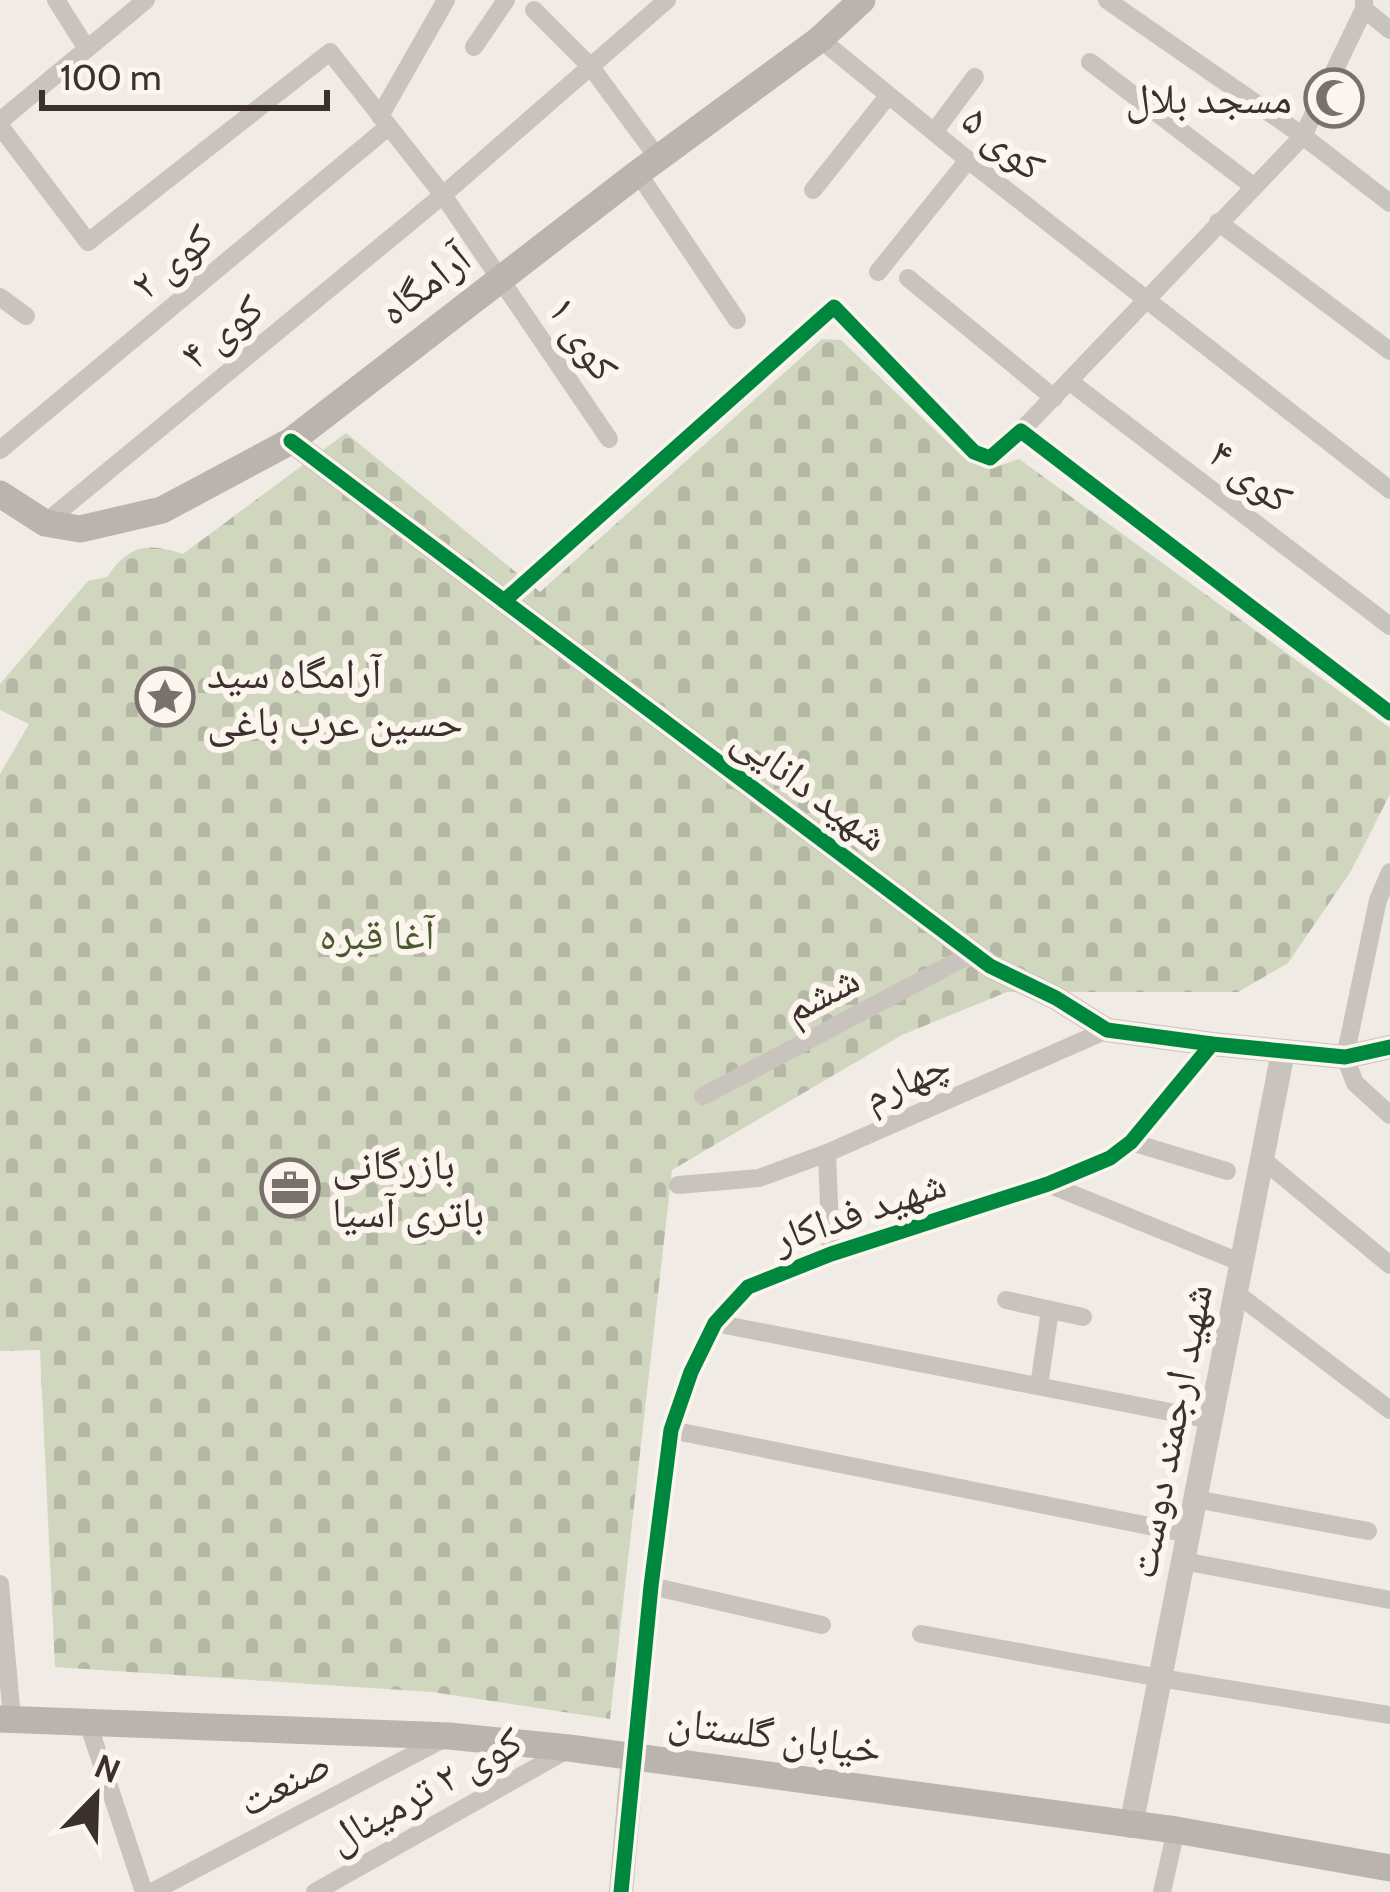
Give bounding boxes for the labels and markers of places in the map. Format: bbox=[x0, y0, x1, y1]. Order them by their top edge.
mosque icon: مسجد بلال bbox=[1303, 67, 1365, 129]
place label: مسجد بلال bbox=[1126, 72, 1292, 124]
place label: آرامگاه سید حسین عرب باغی bbox=[207, 647, 463, 747]
place icon: آرامگاه سید حسین عرب باغی bbox=[134, 666, 196, 728]
place label: بازرگانی باتری آسیا bbox=[332, 1138, 484, 1238]
office icon: بازرگانی باتری آسیا bbox=[259, 1157, 321, 1219]

